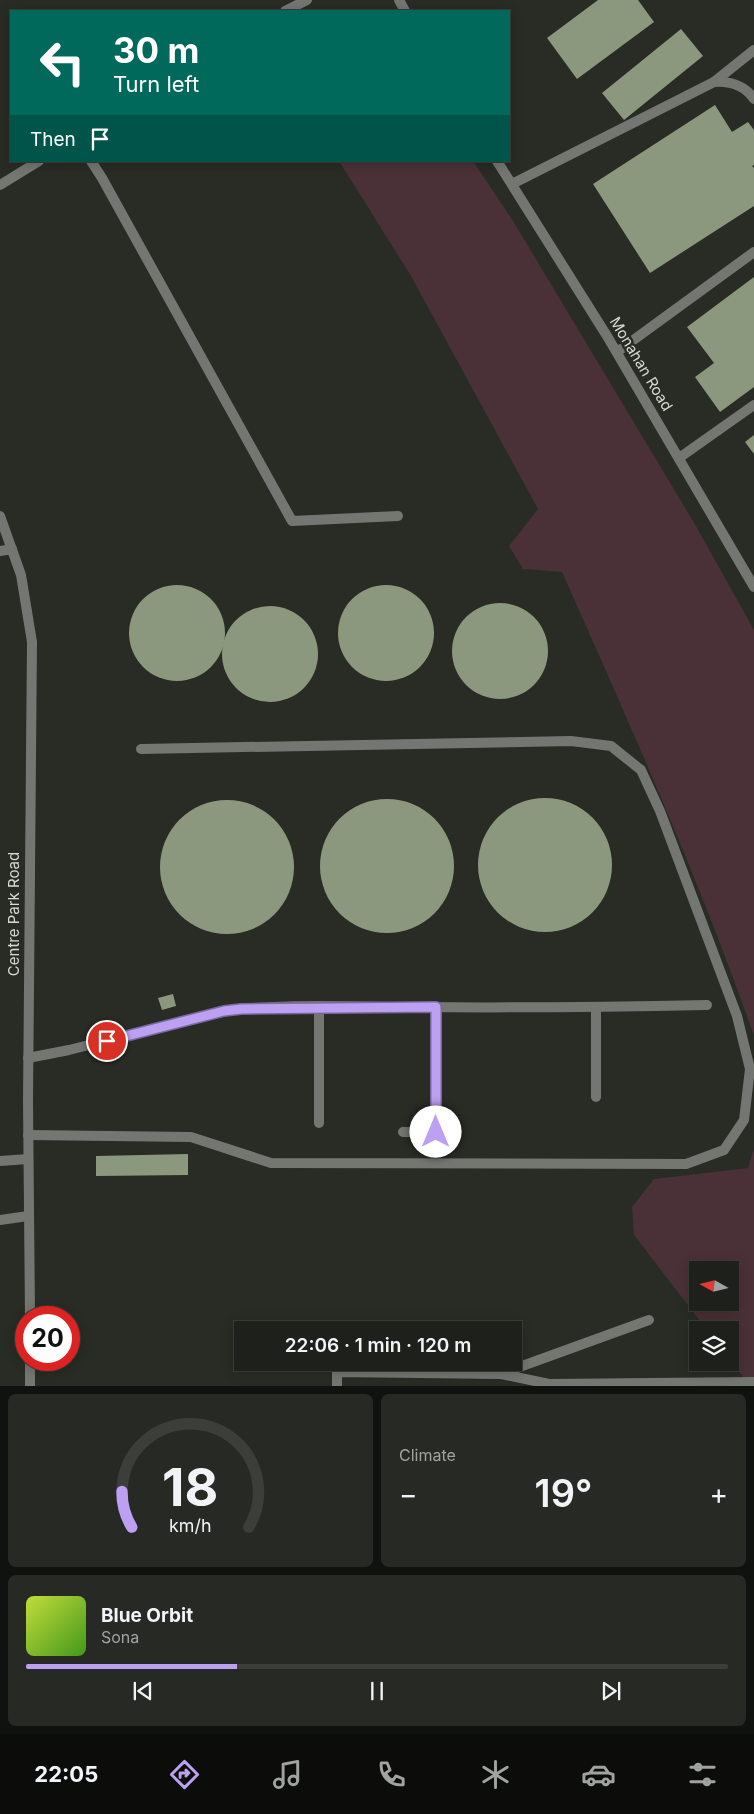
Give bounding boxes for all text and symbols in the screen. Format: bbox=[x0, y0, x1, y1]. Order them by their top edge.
text: 30 m bbox=[113, 29, 199, 71]
icon: left bbox=[30, 30, 95, 95]
text: Turn left bbox=[113, 71, 199, 97]
icon: arrive bbox=[86, 125, 114, 153]
text: Then bbox=[30, 128, 76, 151]
street label: Monahan Road bbox=[606, 313, 677, 414]
street label: Centre Park Road bbox=[4, 852, 23, 976]
pin bbox=[86, 1020, 128, 1062]
icon: arrive bbox=[93, 1027, 121, 1055]
position arrow bbox=[409, 1105, 461, 1157]
north arrow bbox=[689, 1261, 739, 1311]
map controls bbox=[689, 1261, 739, 1371]
speed limit sign: 20 bbox=[15, 1306, 80, 1371]
button: layers bbox=[689, 1321, 739, 1371]
text: 22:06 · 1 min · 120 m bbox=[285, 1334, 471, 1357]
text: Climate bbox=[399, 1445, 456, 1465]
text: 18 bbox=[162, 1456, 219, 1519]
text: 19° bbox=[535, 1470, 592, 1516]
text: − bbox=[399, 1477, 418, 1511]
text: + bbox=[709, 1477, 728, 1511]
text: km/h bbox=[169, 1515, 212, 1536]
text: Blue Orbit bbox=[101, 1604, 193, 1627]
text: Sona bbox=[101, 1627, 139, 1647]
icon: previous bbox=[129, 1677, 157, 1705]
icon: pause bbox=[363, 1677, 391, 1705]
icon: next bbox=[597, 1677, 625, 1705]
icon: directions bbox=[167, 1757, 202, 1792]
icon: music bbox=[270, 1757, 305, 1792]
icon: phone bbox=[374, 1757, 409, 1792]
icon: climate bbox=[478, 1757, 513, 1792]
icon: car bbox=[581, 1757, 616, 1792]
icon: filters bbox=[685, 1757, 720, 1792]
text: 22:05 bbox=[34, 1761, 98, 1787]

